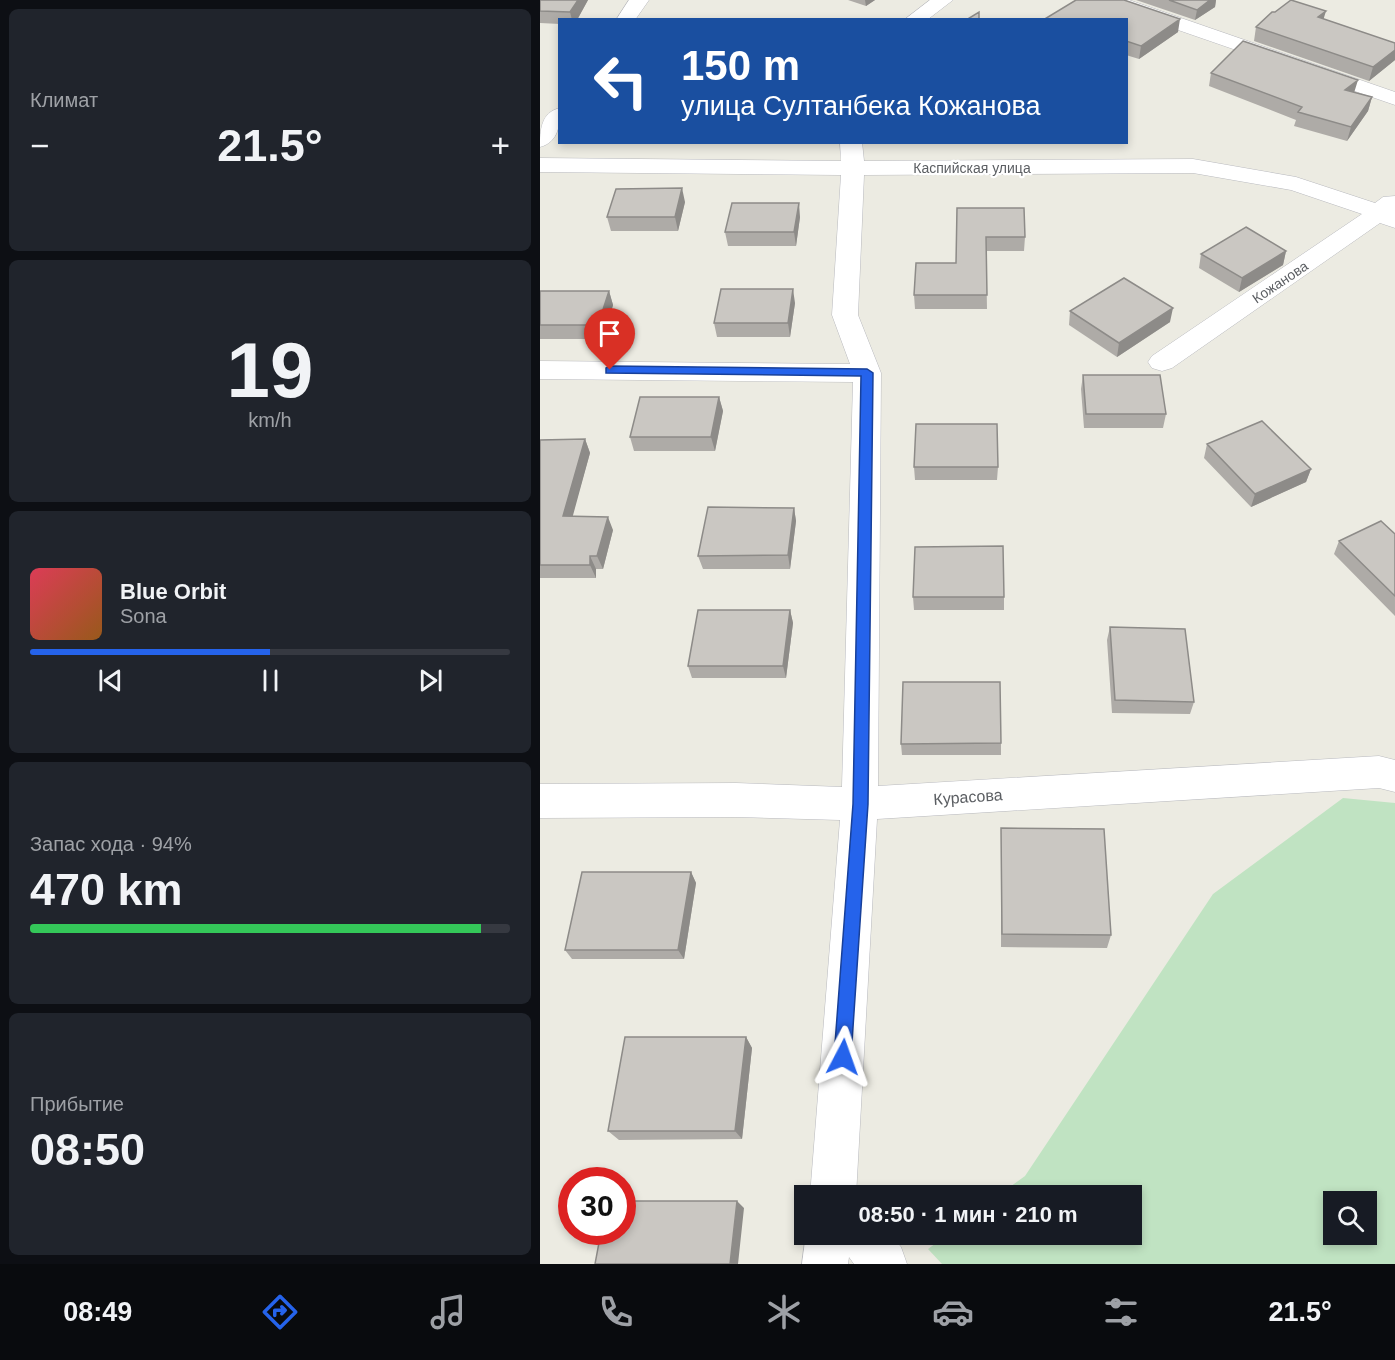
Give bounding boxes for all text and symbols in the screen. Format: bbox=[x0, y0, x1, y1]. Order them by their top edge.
icon: left bbox=[582, 42, 660, 120]
text: 150 m bbox=[681, 42, 800, 89]
text: Климат bbox=[30, 89, 98, 111]
text: улица Султанбека Кожанова bbox=[681, 91, 1040, 121]
text: 21.5° bbox=[217, 120, 323, 171]
text: − bbox=[30, 127, 49, 164]
text: + bbox=[491, 127, 510, 164]
street label: Каспийская улица bbox=[913, 160, 1031, 176]
street label: Кожанова bbox=[1249, 257, 1311, 306]
pin bbox=[584, 308, 635, 370]
icon: arrive bbox=[593, 317, 626, 350]
text: 19 bbox=[227, 326, 313, 414]
text: km/h bbox=[248, 409, 292, 431]
text: Blue Orbit bbox=[120, 579, 226, 604]
text: Sona bbox=[120, 605, 167, 627]
icon: previous bbox=[94, 664, 127, 697]
icon: pause bbox=[254, 664, 287, 697]
icon: next bbox=[414, 664, 447, 697]
street label: Курасова bbox=[933, 786, 1003, 808]
text: Запас хода · 94% bbox=[30, 833, 192, 855]
text: 470 km bbox=[30, 864, 183, 915]
position arrow bbox=[811, 1025, 875, 1089]
text: Прибытие bbox=[30, 1093, 124, 1115]
text: 08:50 bbox=[30, 1124, 145, 1175]
speed limit sign: 30 bbox=[558, 1167, 636, 1245]
map controls bbox=[1323, 1191, 1377, 1245]
button: search bbox=[1323, 1191, 1377, 1245]
text: 08:50 · 1 мин · 210 m bbox=[858, 1202, 1078, 1227]
icon: directions bbox=[259, 1291, 301, 1333]
icon: music bbox=[427, 1291, 469, 1333]
icon: phone bbox=[595, 1291, 637, 1333]
icon: climate bbox=[763, 1291, 805, 1333]
icon: car bbox=[932, 1291, 974, 1333]
icon: filters bbox=[1100, 1291, 1142, 1333]
text: 08:49 bbox=[63, 1297, 132, 1327]
text: 21.5° bbox=[1268, 1297, 1332, 1327]

